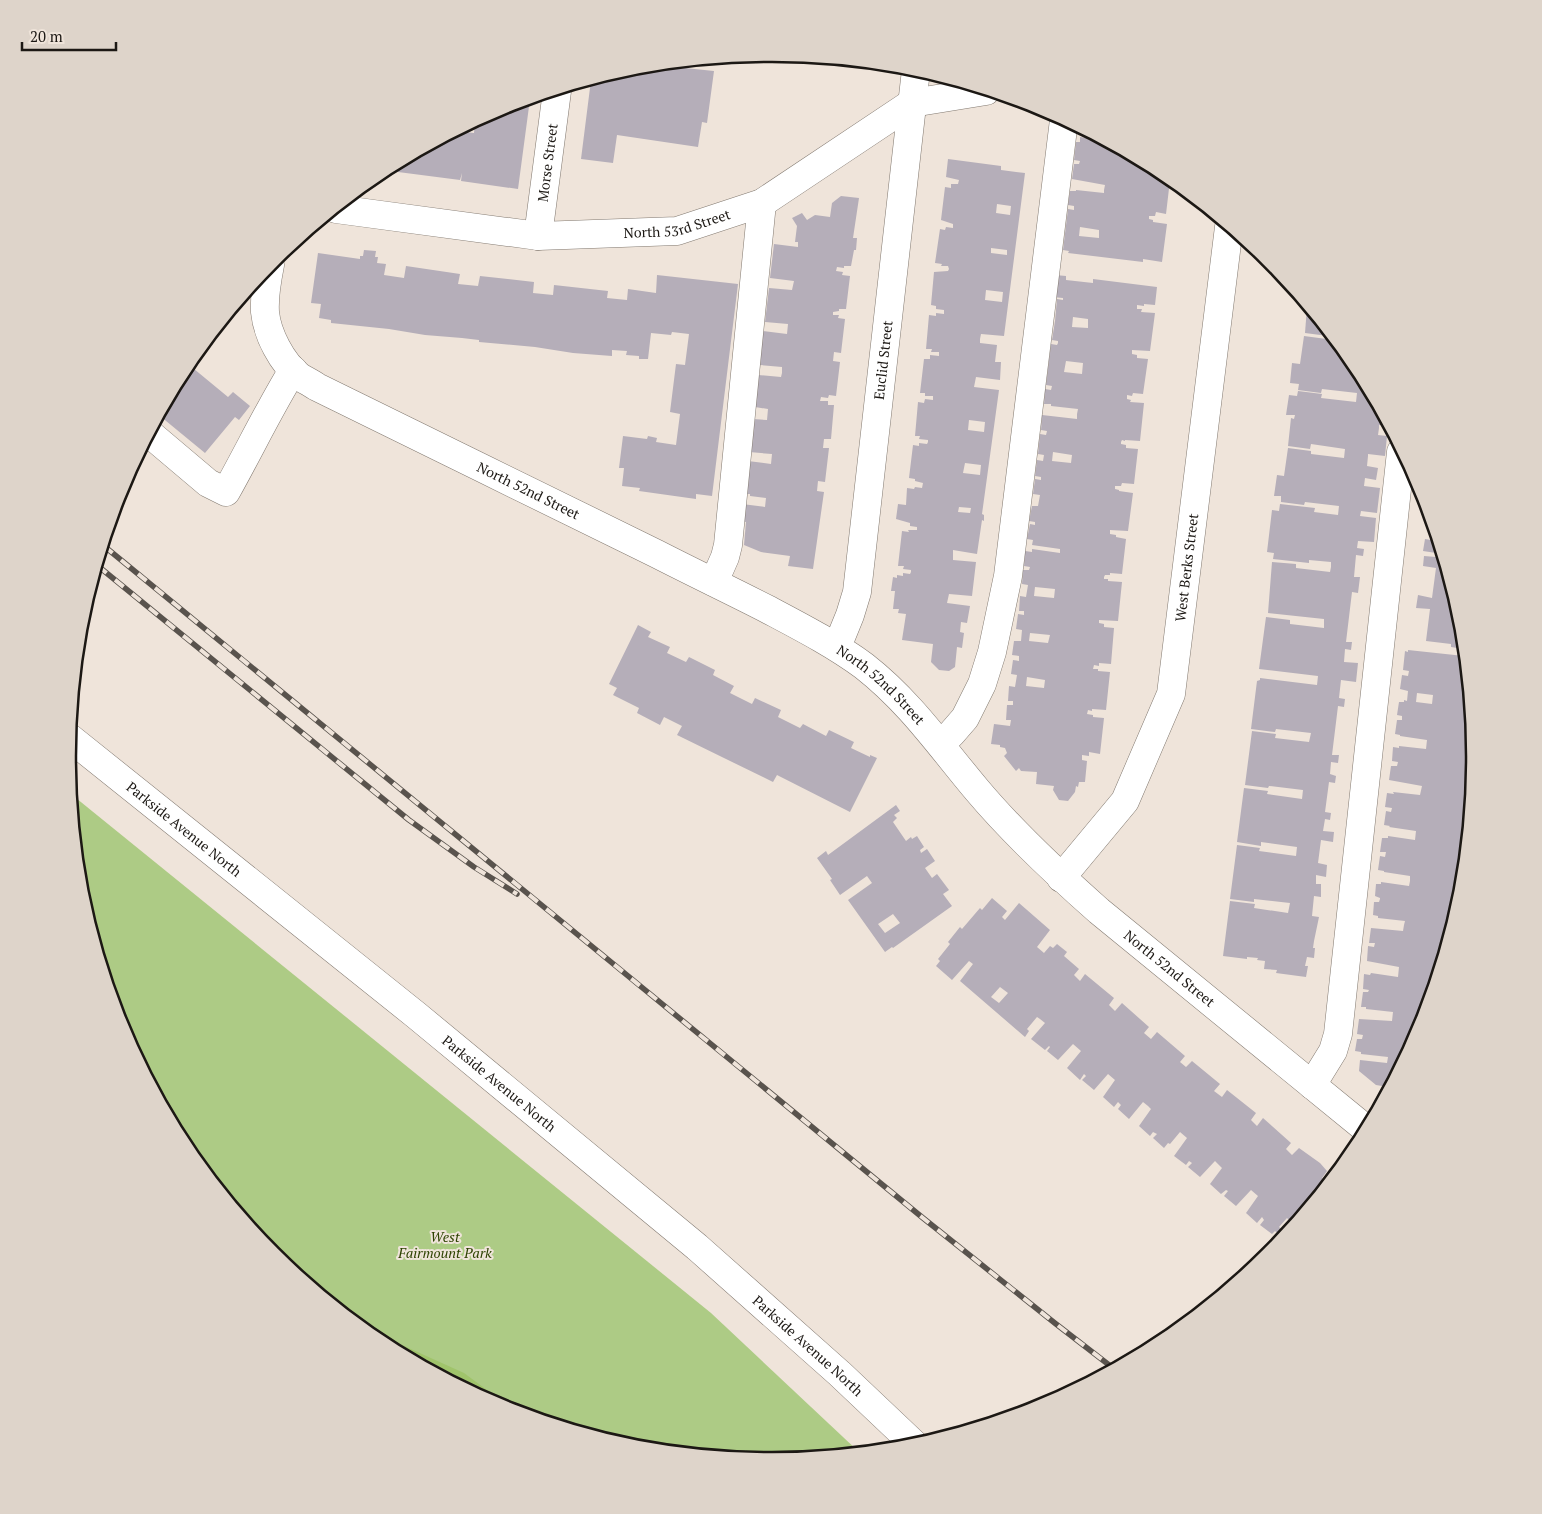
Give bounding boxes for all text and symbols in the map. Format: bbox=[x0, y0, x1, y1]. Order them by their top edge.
scale bar bbox=[22, 20, 116, 52]
text: 20 m bbox=[30, 26, 63, 46]
street label: Morse Street bbox=[533, 121, 562, 203]
street label: North 53rd Street bbox=[623, 204, 733, 242]
street label: Euclid Street bbox=[869, 319, 897, 401]
street label: North 52nd Street bbox=[474, 457, 584, 524]
street label: West Berks Street bbox=[1170, 511, 1202, 623]
street label: North 52nd Street bbox=[833, 640, 930, 729]
street label: Parkside Avenue North bbox=[123, 777, 246, 881]
street label: North 52nd Street bbox=[1120, 925, 1220, 1011]
street label: Parkside Avenue North bbox=[438, 1031, 560, 1136]
park label: West Fairmount Park bbox=[397, 1227, 492, 1262]
street label: Parkside Avenue North bbox=[749, 1291, 867, 1400]

